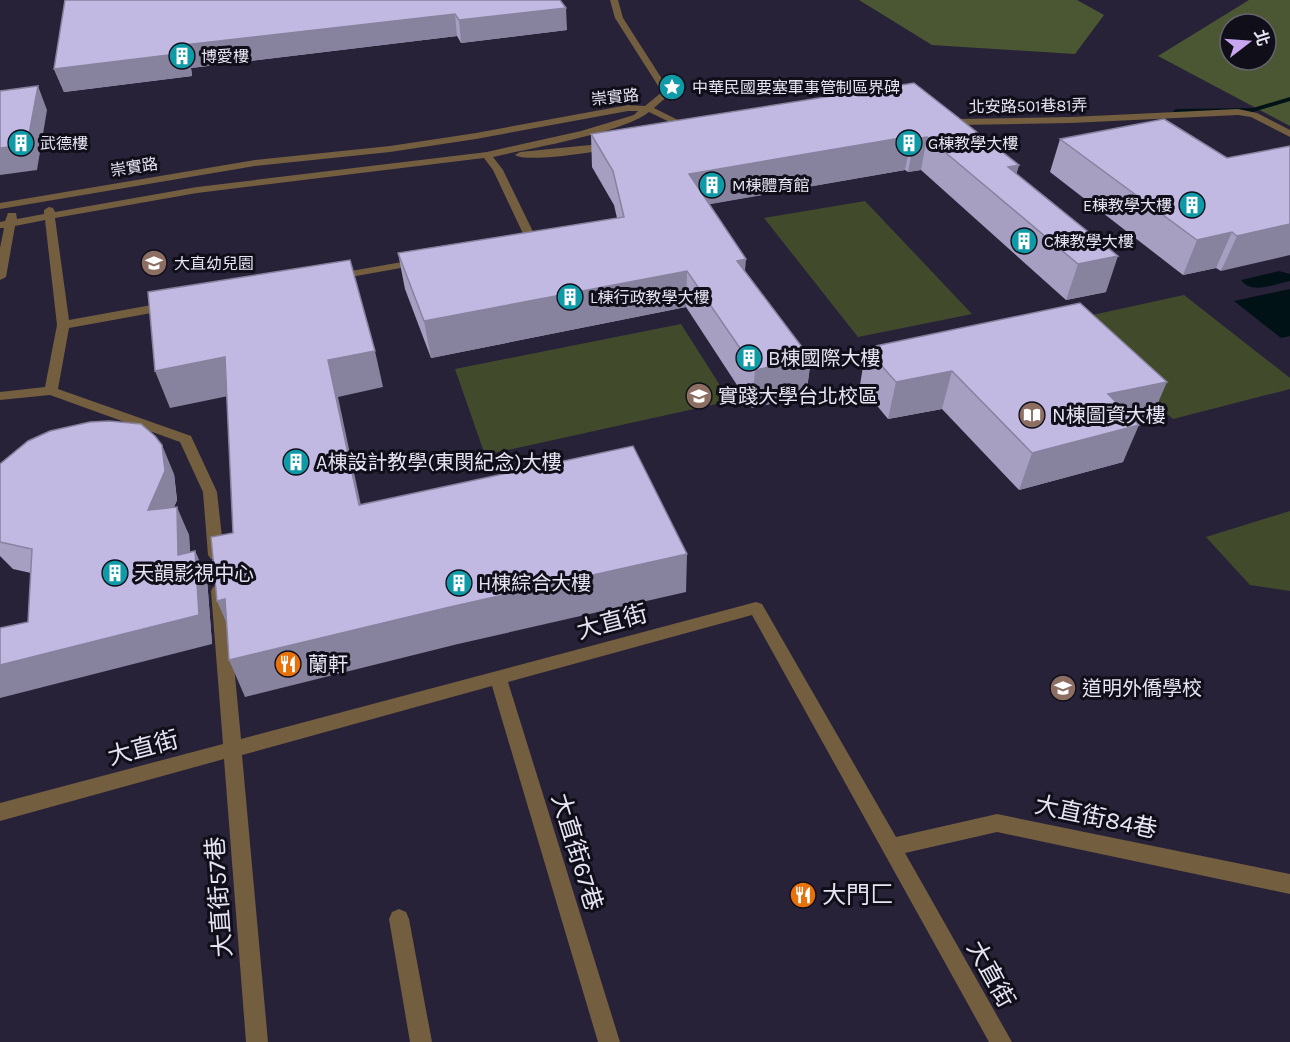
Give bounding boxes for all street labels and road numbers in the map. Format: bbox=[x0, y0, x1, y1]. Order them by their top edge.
street label: 崇實路 bbox=[590, 85, 640, 109]
street label: 北安路501巷81弄 bbox=[968, 95, 1088, 117]
street label: 崇實路 bbox=[109, 154, 159, 180]
street label: 大直街 bbox=[574, 599, 650, 645]
street label: 大直街 bbox=[105, 725, 181, 771]
street label: 大直街67巷 bbox=[546, 790, 608, 914]
street label: 大直街84巷 bbox=[1032, 790, 1160, 844]
street label: 大直街57巷 bbox=[201, 836, 237, 958]
street label: 大直街 bbox=[961, 936, 1021, 1012]

